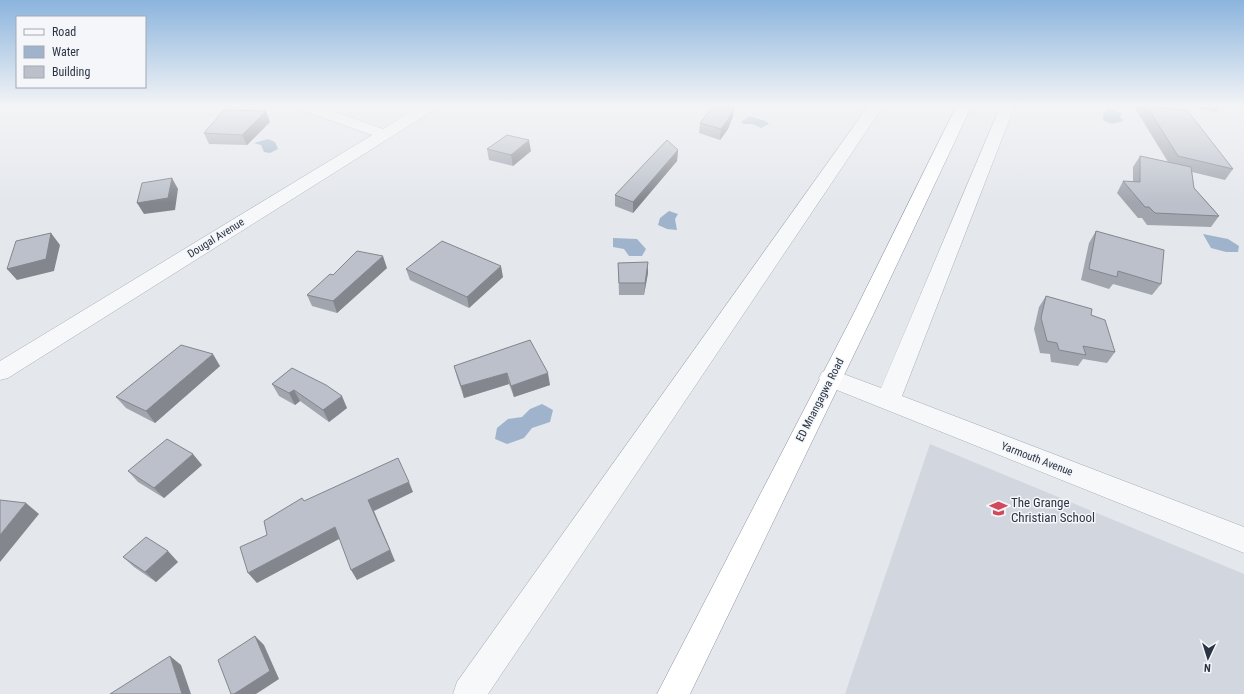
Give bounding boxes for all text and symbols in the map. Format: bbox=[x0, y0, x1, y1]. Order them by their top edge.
legend bbox=[16, 16, 146, 88]
text: Road bbox=[52, 25, 76, 39]
text: Water bbox=[52, 45, 80, 59]
text: Building bbox=[52, 65, 90, 79]
street label: Dougal Avenue bbox=[185, 215, 247, 261]
street label: ED Mnangagwa Road bbox=[793, 356, 847, 444]
street label: Yarmouth Avenue bbox=[999, 439, 1075, 479]
place label: The Grange Christian School bbox=[1011, 495, 1095, 525]
school or university icon: The Grange Christian School bbox=[988, 499, 1008, 519]
north arrow bbox=[1188, 638, 1228, 678]
text: N bbox=[1203, 661, 1211, 674]

